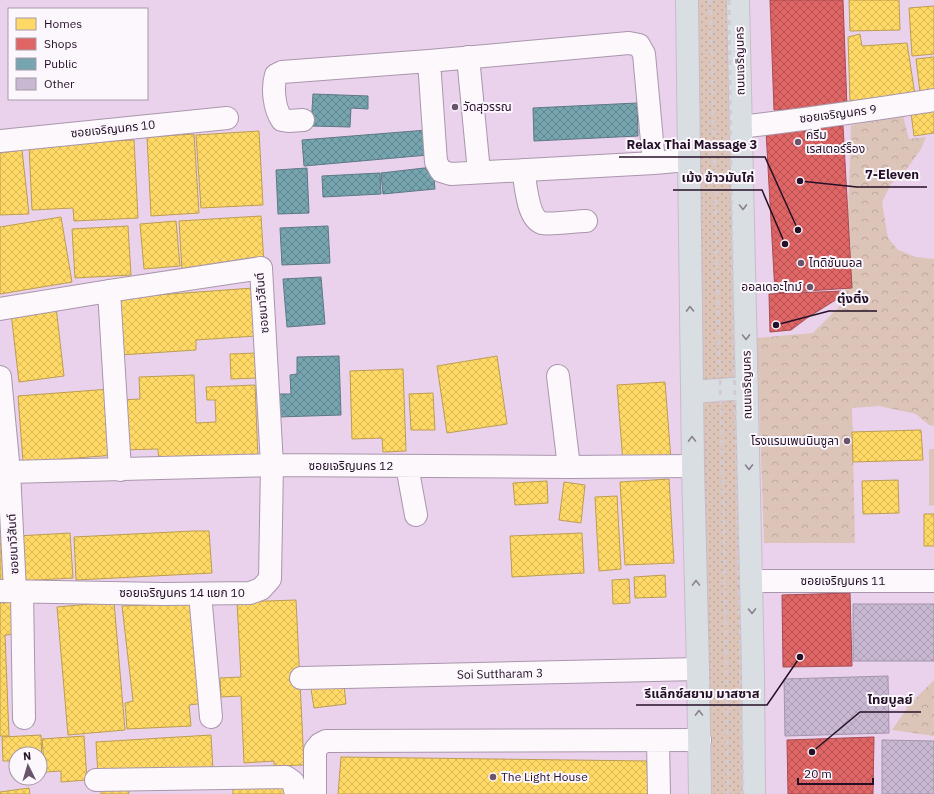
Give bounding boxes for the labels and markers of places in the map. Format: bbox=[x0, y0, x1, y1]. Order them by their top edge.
place label: วัดสุวรรณ bbox=[463, 99, 512, 114]
marker: วัดสุวรรณ bbox=[450, 102, 460, 112]
place label: ครีม เรสเตอร์ร็อง bbox=[806, 127, 865, 156]
callout: Relax Thai Massage 3 bbox=[619, 132, 765, 157]
marker: ครีม เรสเตอร์ร็อง bbox=[793, 137, 803, 147]
callout: 7-Eleven bbox=[857, 162, 927, 187]
callout: เม้ง ข้าวมันไก่ bbox=[673, 165, 762, 190]
place label: ไทดิชันนอล bbox=[808, 255, 862, 270]
marker: ไทดิชันนอล bbox=[796, 258, 806, 268]
place label: ออลเดอะไทม์ bbox=[741, 279, 802, 294]
marker: ออลเดอะไทม์ bbox=[805, 282, 815, 292]
callout: ตุ๋งติ๋ง bbox=[829, 286, 877, 311]
place label: โรงแรมเพนนินซูลา bbox=[751, 433, 839, 448]
marker: โรงแรมเพนนินซูลา bbox=[842, 436, 852, 446]
callout: รีแล็กซ์สยาม มาสซาส bbox=[636, 680, 767, 705]
callout: ไทยบูลย์ bbox=[860, 687, 921, 712]
place label: The Light House bbox=[501, 769, 588, 784]
marker: The Light House bbox=[488, 772, 498, 782]

